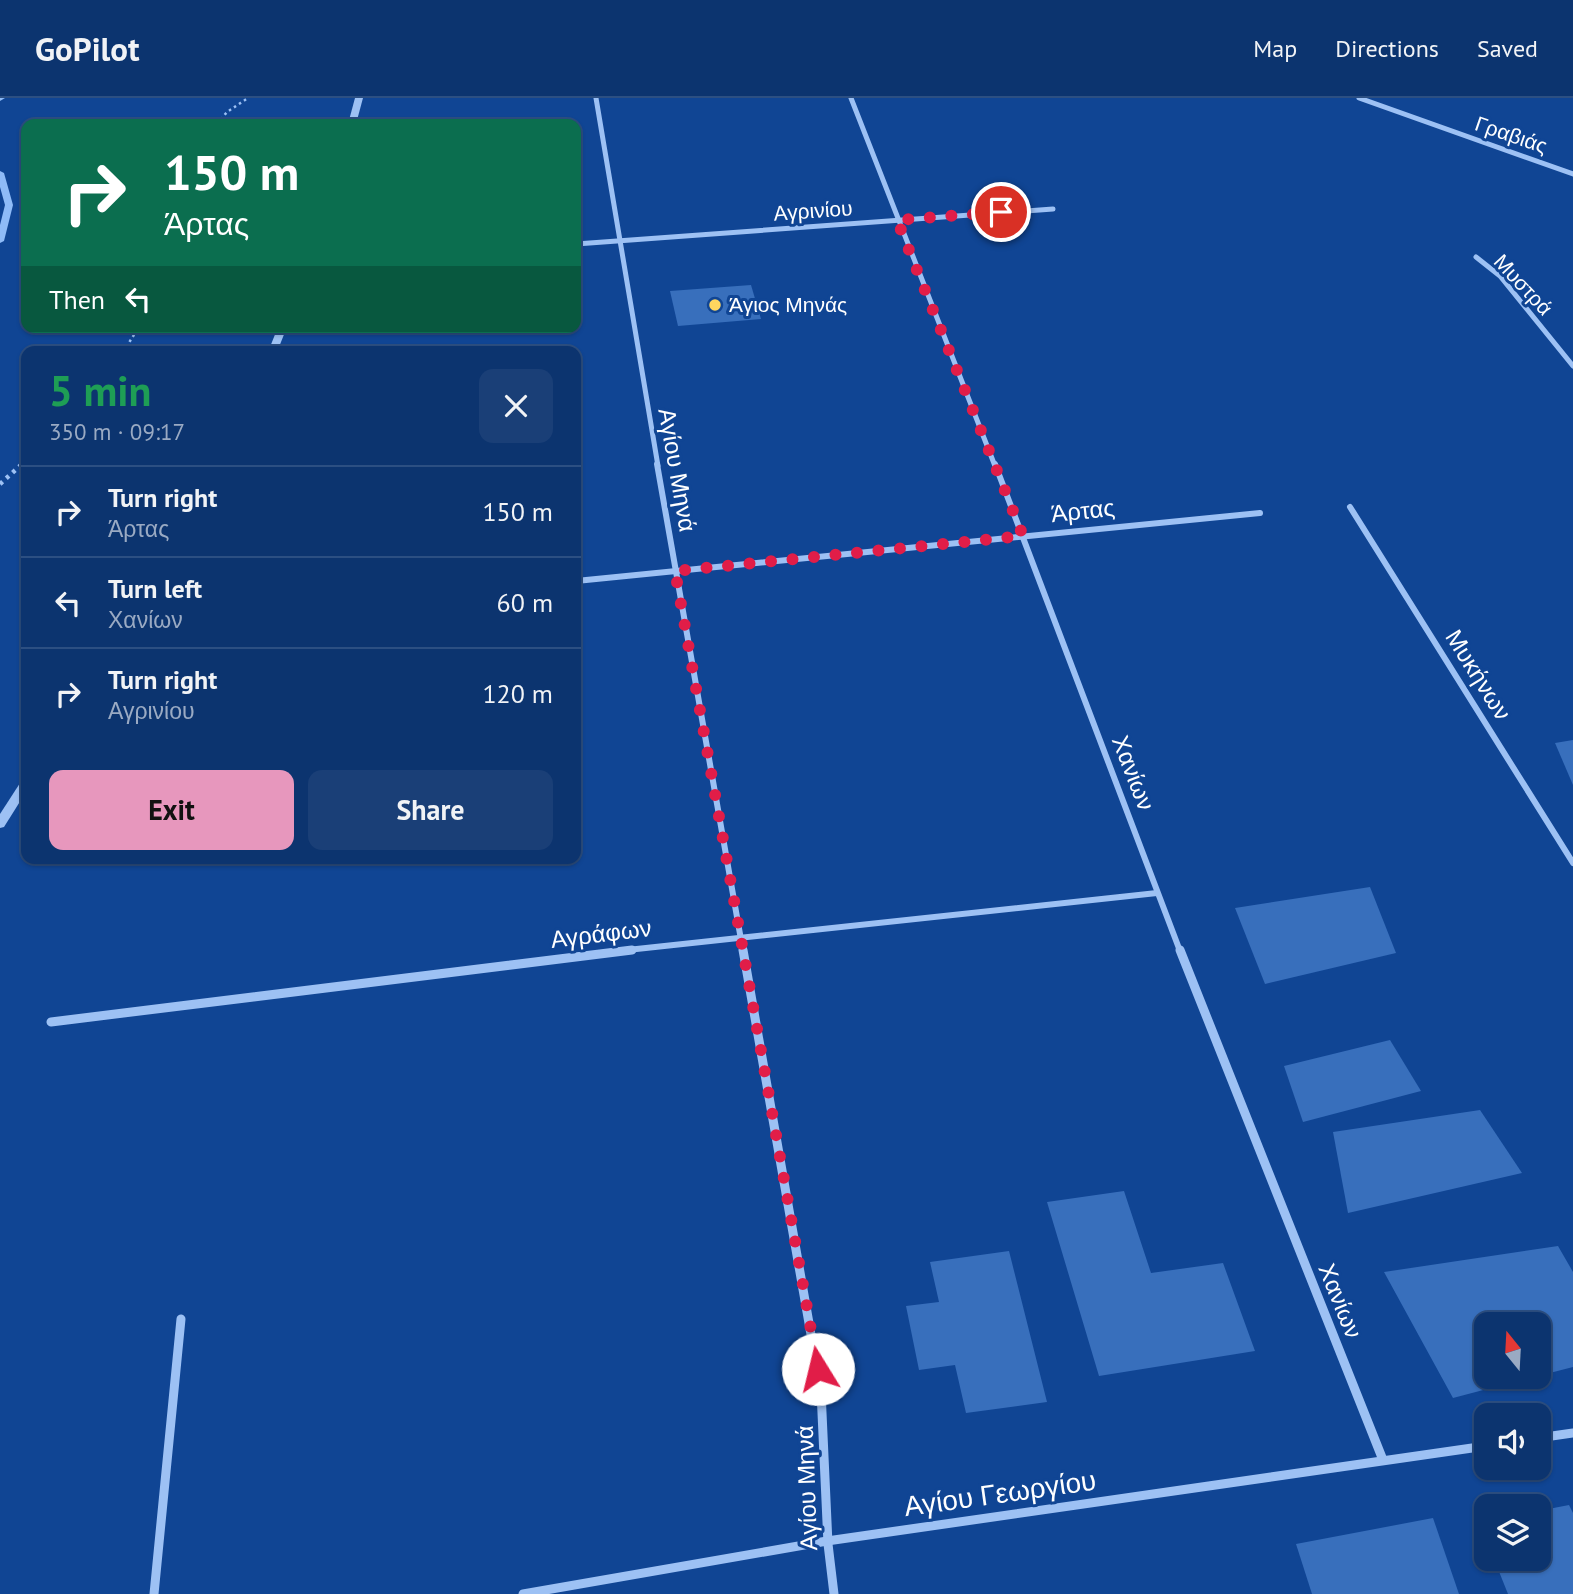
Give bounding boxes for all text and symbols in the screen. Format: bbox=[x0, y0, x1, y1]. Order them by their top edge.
text: GoPilot bbox=[35, 27, 140, 70]
text: Map bbox=[1253, 33, 1297, 64]
text: Directions bbox=[1335, 33, 1439, 64]
text: Saved bbox=[1477, 33, 1538, 64]
street label: Γραβιάς bbox=[1471, 110, 1551, 159]
text: 150 m bbox=[164, 140, 299, 204]
icon: right bbox=[49, 147, 140, 238]
pin bbox=[971, 182, 1031, 242]
icon: arrive bbox=[982, 193, 1020, 231]
street label: Αγρινίου bbox=[773, 194, 853, 227]
text: Άρτας bbox=[164, 202, 249, 244]
street label: Μυστρά bbox=[1488, 248, 1559, 321]
icon: left bbox=[119, 280, 157, 318]
text: Then bbox=[49, 283, 105, 316]
place label: Άγιος Μηνάς bbox=[729, 291, 847, 318]
marker: Άγιος Μηνάς bbox=[707, 297, 723, 313]
text: 5 min bbox=[49, 363, 151, 418]
button: close bbox=[479, 369, 553, 443]
street label: Αγίου Μηνά bbox=[651, 406, 704, 534]
text: 350 m · 09:17 bbox=[49, 417, 185, 446]
text: Turn right bbox=[108, 481, 217, 514]
street label: Άρτας bbox=[1050, 492, 1116, 529]
icon: right bbox=[49, 493, 87, 531]
text: 150 m bbox=[482, 495, 553, 528]
text: Άρτας bbox=[108, 514, 169, 543]
text: Turn left bbox=[108, 572, 202, 605]
icon: left bbox=[49, 584, 87, 622]
text: 60 m bbox=[497, 586, 553, 619]
text: Χανίων bbox=[108, 605, 183, 634]
street label: Μυκήνων bbox=[1438, 624, 1518, 726]
text: Turn right bbox=[108, 663, 217, 696]
icon: right bbox=[49, 675, 87, 713]
text: 120 m bbox=[482, 677, 553, 710]
text: Αγρινίου bbox=[108, 696, 195, 725]
street label: Χανίων bbox=[1105, 731, 1162, 815]
button: Exit bbox=[49, 770, 294, 850]
button: Share bbox=[308, 770, 553, 850]
street label: Αγράφων bbox=[549, 912, 653, 955]
street label: Χανίων bbox=[1311, 1259, 1369, 1343]
north arrow bbox=[1474, 1312, 1550, 1390]
map controls bbox=[1474, 1312, 1551, 1571]
position arrow bbox=[781, 1332, 855, 1406]
button: sound bbox=[1474, 1403, 1551, 1480]
street label: Αγίου Μηνά bbox=[789, 1425, 824, 1551]
street label: Αγίου Γεωργίου bbox=[902, 1461, 1098, 1524]
button: layers bbox=[1474, 1494, 1551, 1571]

